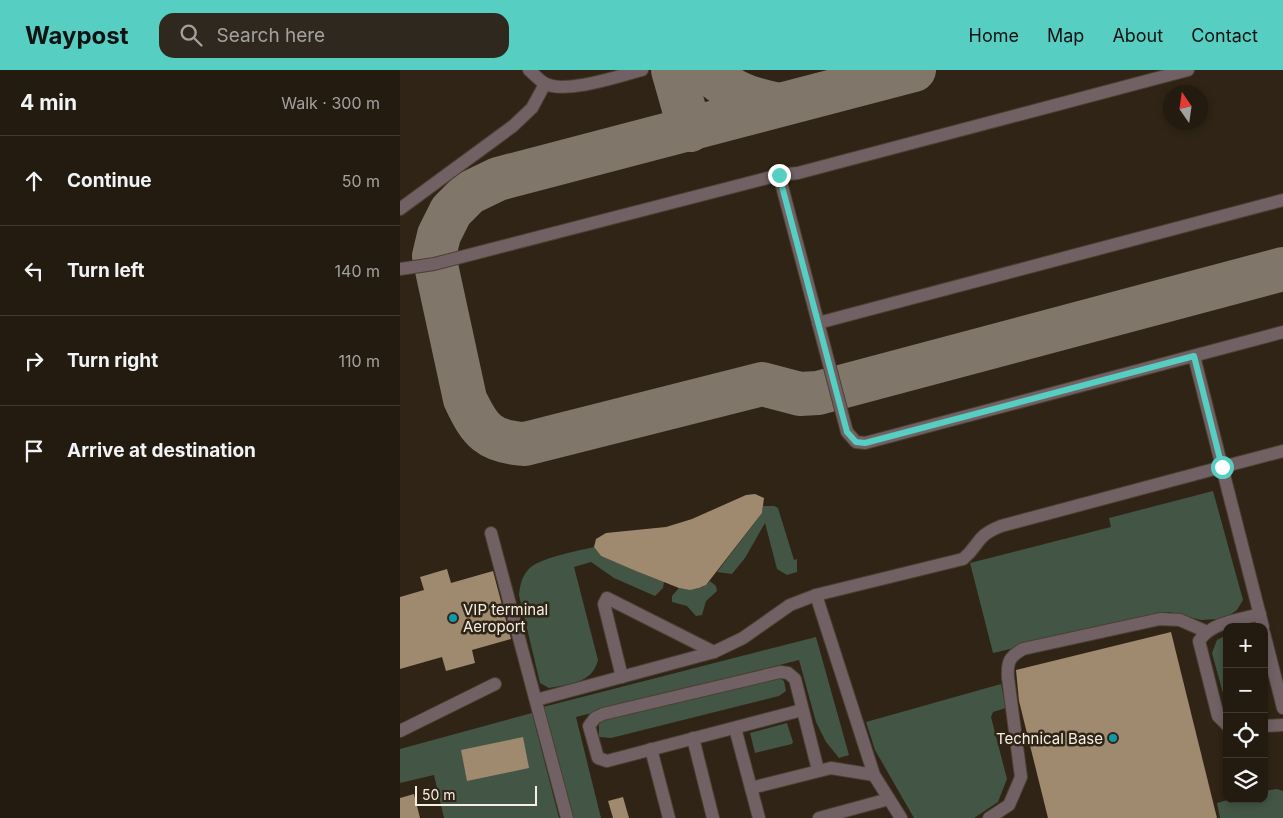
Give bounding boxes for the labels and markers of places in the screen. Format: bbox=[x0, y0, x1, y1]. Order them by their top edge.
place label: VIP terminal Aeroport bbox=[463, 600, 548, 636]
marker: VIP terminal Aeroport bbox=[447, 612, 459, 624]
place label: Technical Base bbox=[996, 729, 1103, 748]
marker: Technical Base bbox=[1107, 732, 1119, 744]

